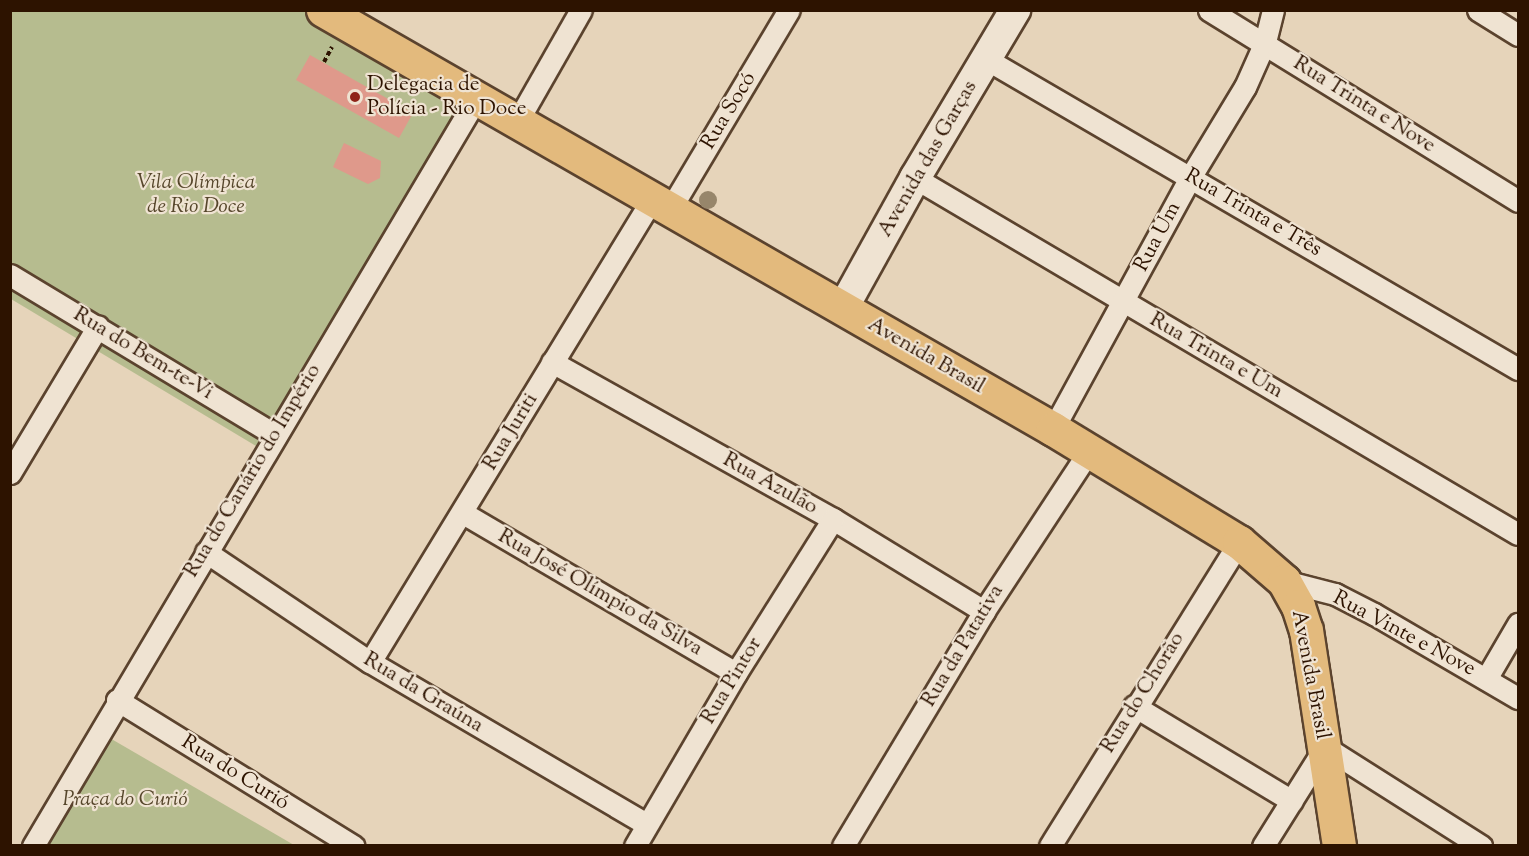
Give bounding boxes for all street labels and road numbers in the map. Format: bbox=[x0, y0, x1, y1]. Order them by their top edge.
street label: Rua Trinta e Nove bbox=[1288, 51, 1440, 159]
street label: Rua Socó bbox=[696, 68, 762, 154]
street label: Avenida das Garças bbox=[873, 76, 983, 242]
street label: Rua Trinta e Três bbox=[1180, 164, 1326, 262]
street label: Rua Um bbox=[1129, 198, 1187, 276]
street label: Rua do Bem-te-Vi bbox=[68, 302, 218, 406]
street label: Rua Trinta e Um bbox=[1145, 308, 1287, 404]
street label: Avenida Brasil bbox=[863, 312, 989, 400]
street label: Rua do Canário do Império bbox=[179, 360, 327, 582]
street label: Rua Juriti bbox=[478, 389, 544, 475]
street label: Rua Azulão bbox=[718, 448, 822, 520]
street label: Rua José Olímpio da Silva bbox=[493, 524, 707, 662]
street label: Rua da Patativa bbox=[917, 580, 1009, 712]
street label: Rua Vinte e Nove bbox=[1328, 586, 1480, 682]
street label: Avenida Brasil bbox=[1285, 608, 1335, 742]
street label: Rua do Chorão bbox=[1096, 628, 1190, 758]
street label: Rua Pintor bbox=[696, 633, 768, 729]
street label: Rua da Graúna bbox=[358, 647, 488, 739]
street label: Rua do Curió bbox=[176, 730, 294, 816]

